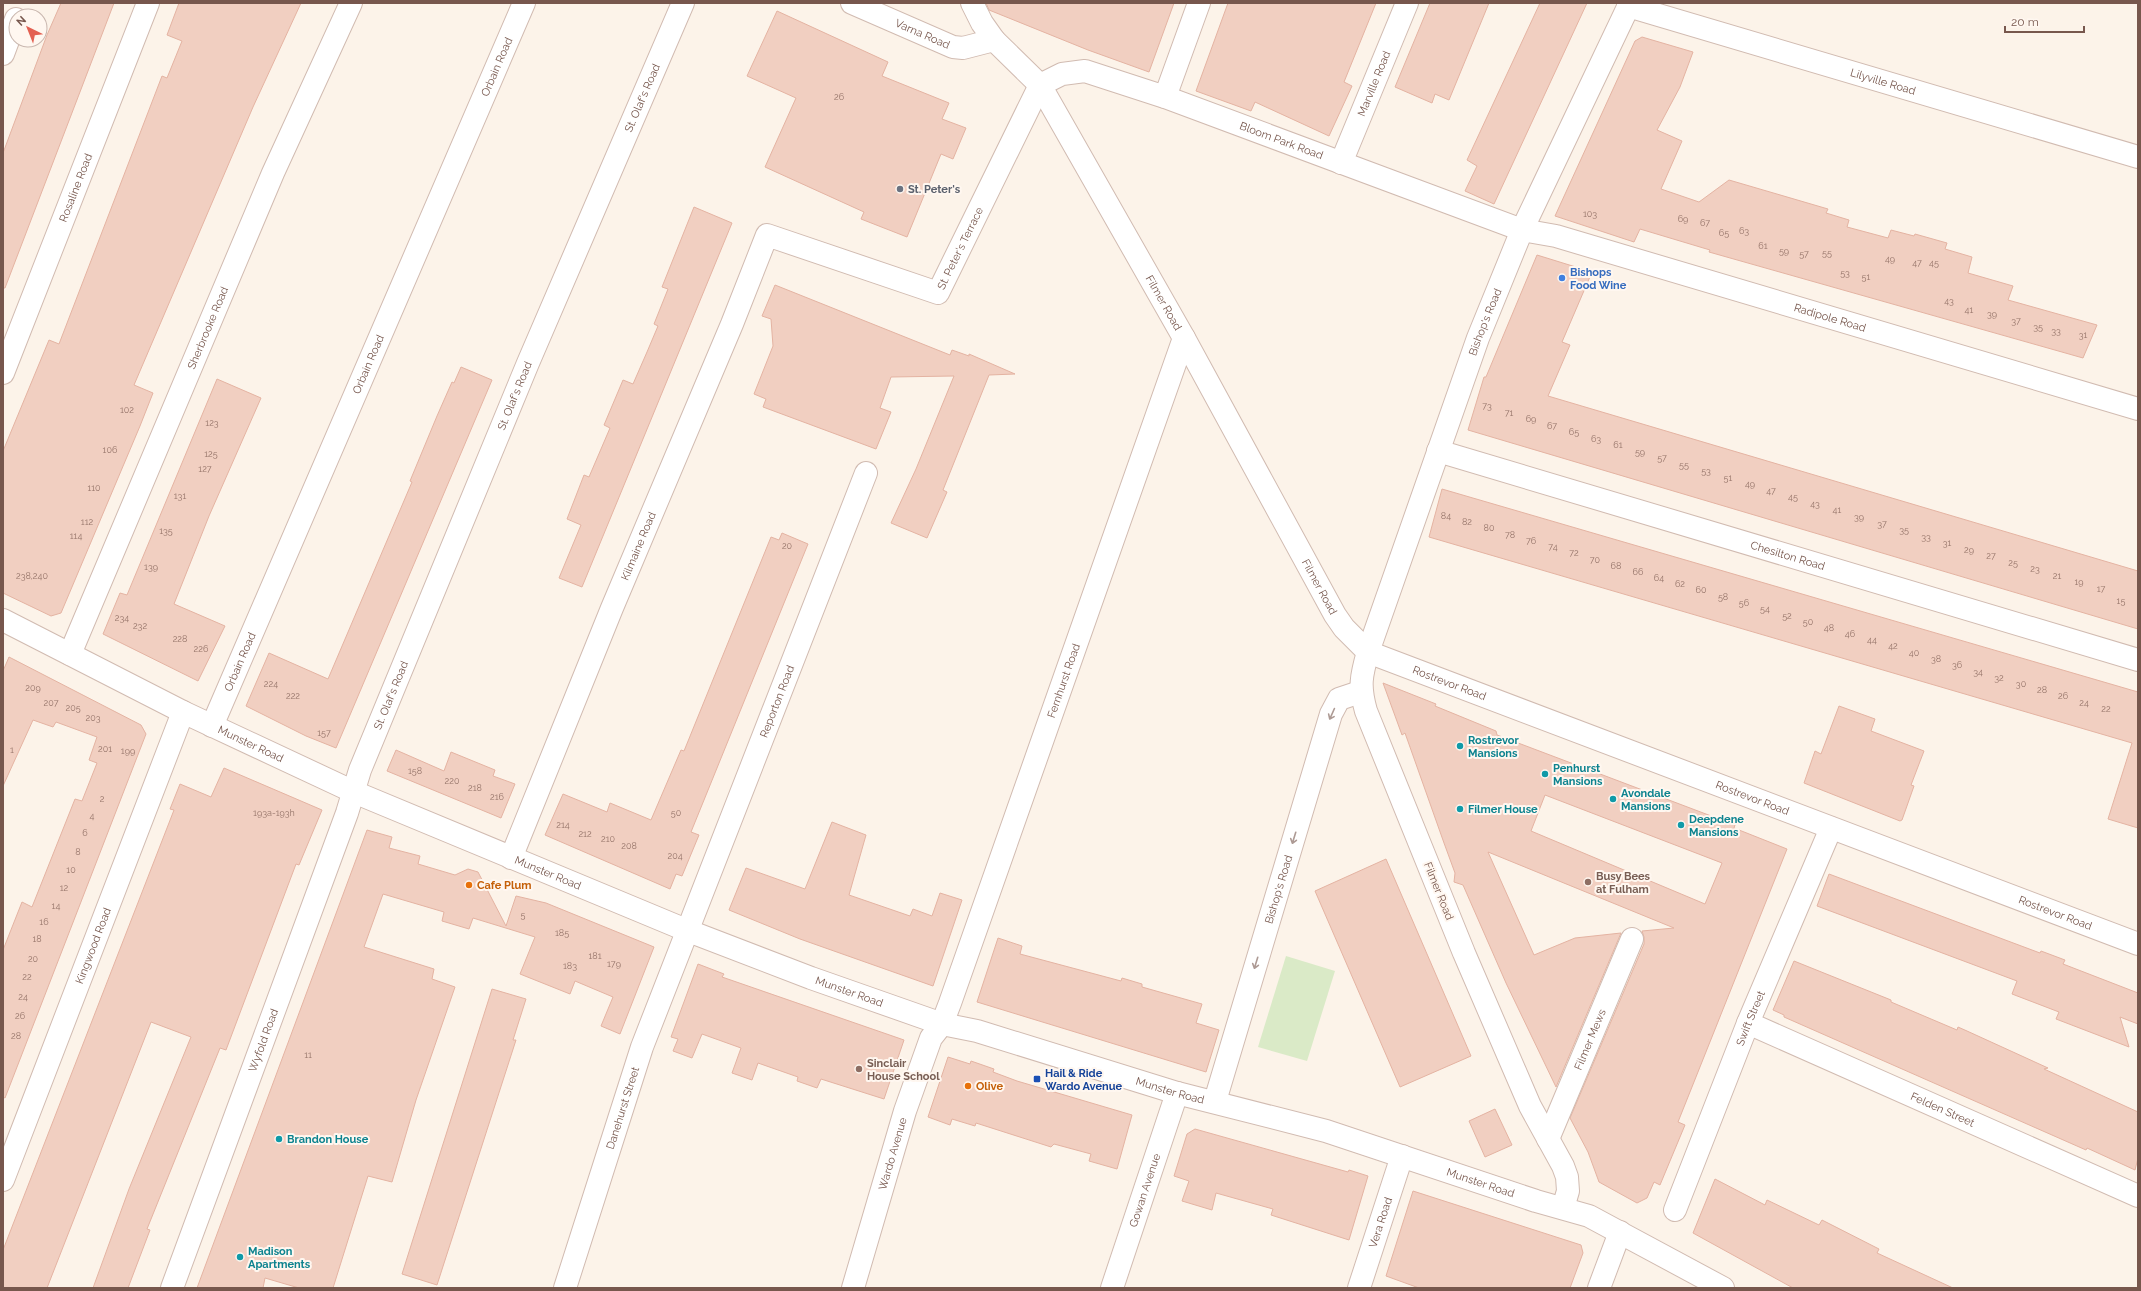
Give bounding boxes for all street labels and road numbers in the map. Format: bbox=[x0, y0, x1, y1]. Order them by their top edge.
street label: Varna Road bbox=[893, 17, 952, 52]
street label: Orbain Road bbox=[479, 35, 515, 98]
street label: Marville Road bbox=[1355, 49, 1394, 118]
street label: St. Olaf's Road bbox=[622, 62, 663, 134]
street label: Lilyville Road bbox=[1849, 66, 1917, 98]
street label: Bloom Park Road bbox=[1238, 119, 1325, 162]
street label: Rosaline Road bbox=[57, 152, 95, 224]
street label: St. Peter's Terrace bbox=[935, 205, 986, 292]
street label: Filmer Road bbox=[1143, 273, 1184, 333]
street label: Sherbrooke Road bbox=[185, 285, 231, 371]
street label: Bishop's Road bbox=[1466, 286, 1505, 357]
street label: Radipole Road bbox=[1792, 301, 1867, 335]
street label: Orbain Road bbox=[350, 333, 387, 396]
street label: St. Olaf's Road bbox=[495, 360, 535, 432]
street label: Kilmaine Road bbox=[618, 510, 659, 582]
street label: Chesilton Road bbox=[1749, 539, 1826, 573]
street label: Filmer Road bbox=[1299, 557, 1340, 617]
street label: Orbain Road bbox=[222, 630, 259, 693]
street label: Fernhurst Road bbox=[1045, 642, 1083, 720]
street label: St. Olaf's Road bbox=[371, 659, 411, 732]
street label: Reporton Road bbox=[757, 663, 797, 740]
street label: Rostrevor Road bbox=[1411, 664, 1488, 703]
street label: Munster Road bbox=[216, 723, 286, 765]
street label: Rostrevor Road bbox=[1714, 778, 1791, 818]
street label: Munster Road bbox=[513, 853, 583, 893]
street label: Bishop's Road bbox=[1262, 853, 1295, 925]
street label: Filmer Road bbox=[1421, 860, 1456, 922]
street label: Rostrevor Road bbox=[2017, 893, 2094, 933]
street label: Kingwood Road bbox=[73, 906, 114, 986]
street label: Munster Road bbox=[814, 974, 885, 1010]
street label: Swift Street bbox=[1734, 989, 1768, 1048]
street label: Wyfold Road bbox=[246, 1007, 281, 1074]
street label: Filmer Mews bbox=[1572, 1007, 1609, 1072]
street label: Danehurst Street bbox=[604, 1065, 642, 1151]
street label: Munster Road bbox=[1134, 1075, 1206, 1107]
street label: Felden Street bbox=[1908, 1090, 1977, 1130]
street label: Wardo Avenue bbox=[876, 1115, 910, 1192]
street label: Gowan Avenue bbox=[1127, 1152, 1163, 1229]
street label: Munster Road bbox=[1445, 1166, 1516, 1200]
street label: Vera Road bbox=[1367, 1196, 1395, 1249]

